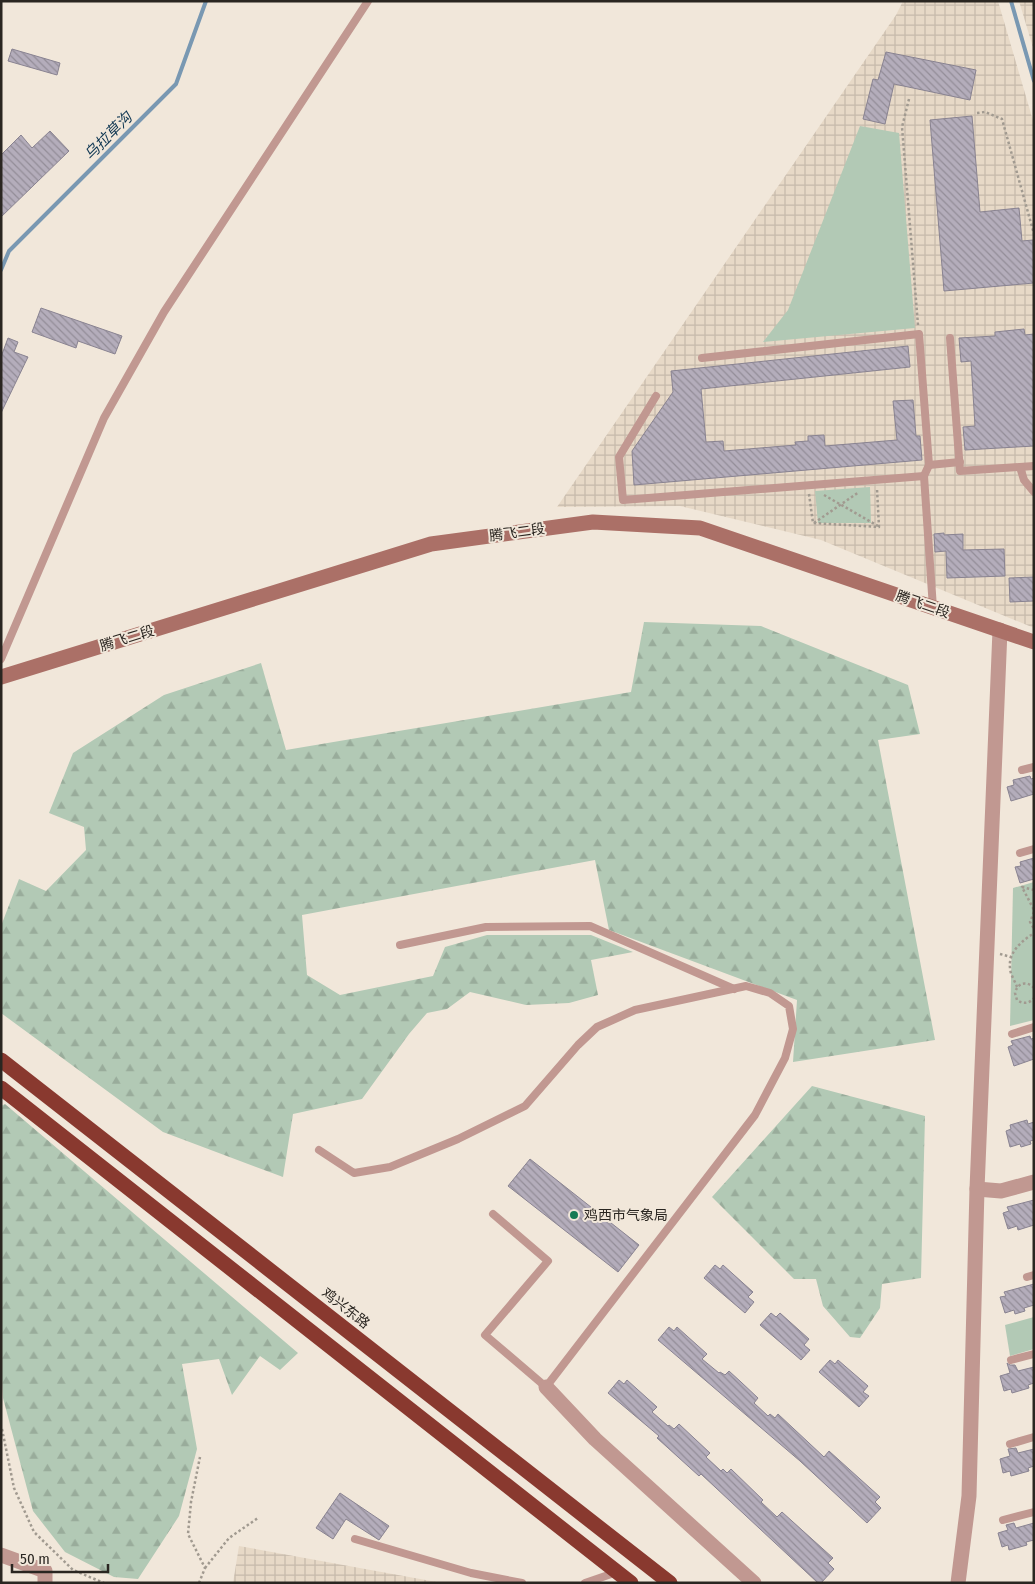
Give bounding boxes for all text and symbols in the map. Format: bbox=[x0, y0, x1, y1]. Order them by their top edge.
water label: 乌拉草沟 bbox=[80, 107, 137, 164]
street label: 腾飞二段 bbox=[488, 520, 546, 545]
street label: 腾飞二段 bbox=[894, 587, 952, 622]
street label: 腾飞二段 bbox=[98, 622, 156, 655]
place label: 鸡西市气象局 bbox=[584, 1207, 668, 1224]
marker: 鸡西市气象局 bbox=[568, 1209, 580, 1221]
street label: 鸡兴东路 bbox=[318, 1284, 373, 1332]
scale bar bbox=[12, 1542, 109, 1574]
text: 50 m bbox=[20, 1550, 50, 1568]

